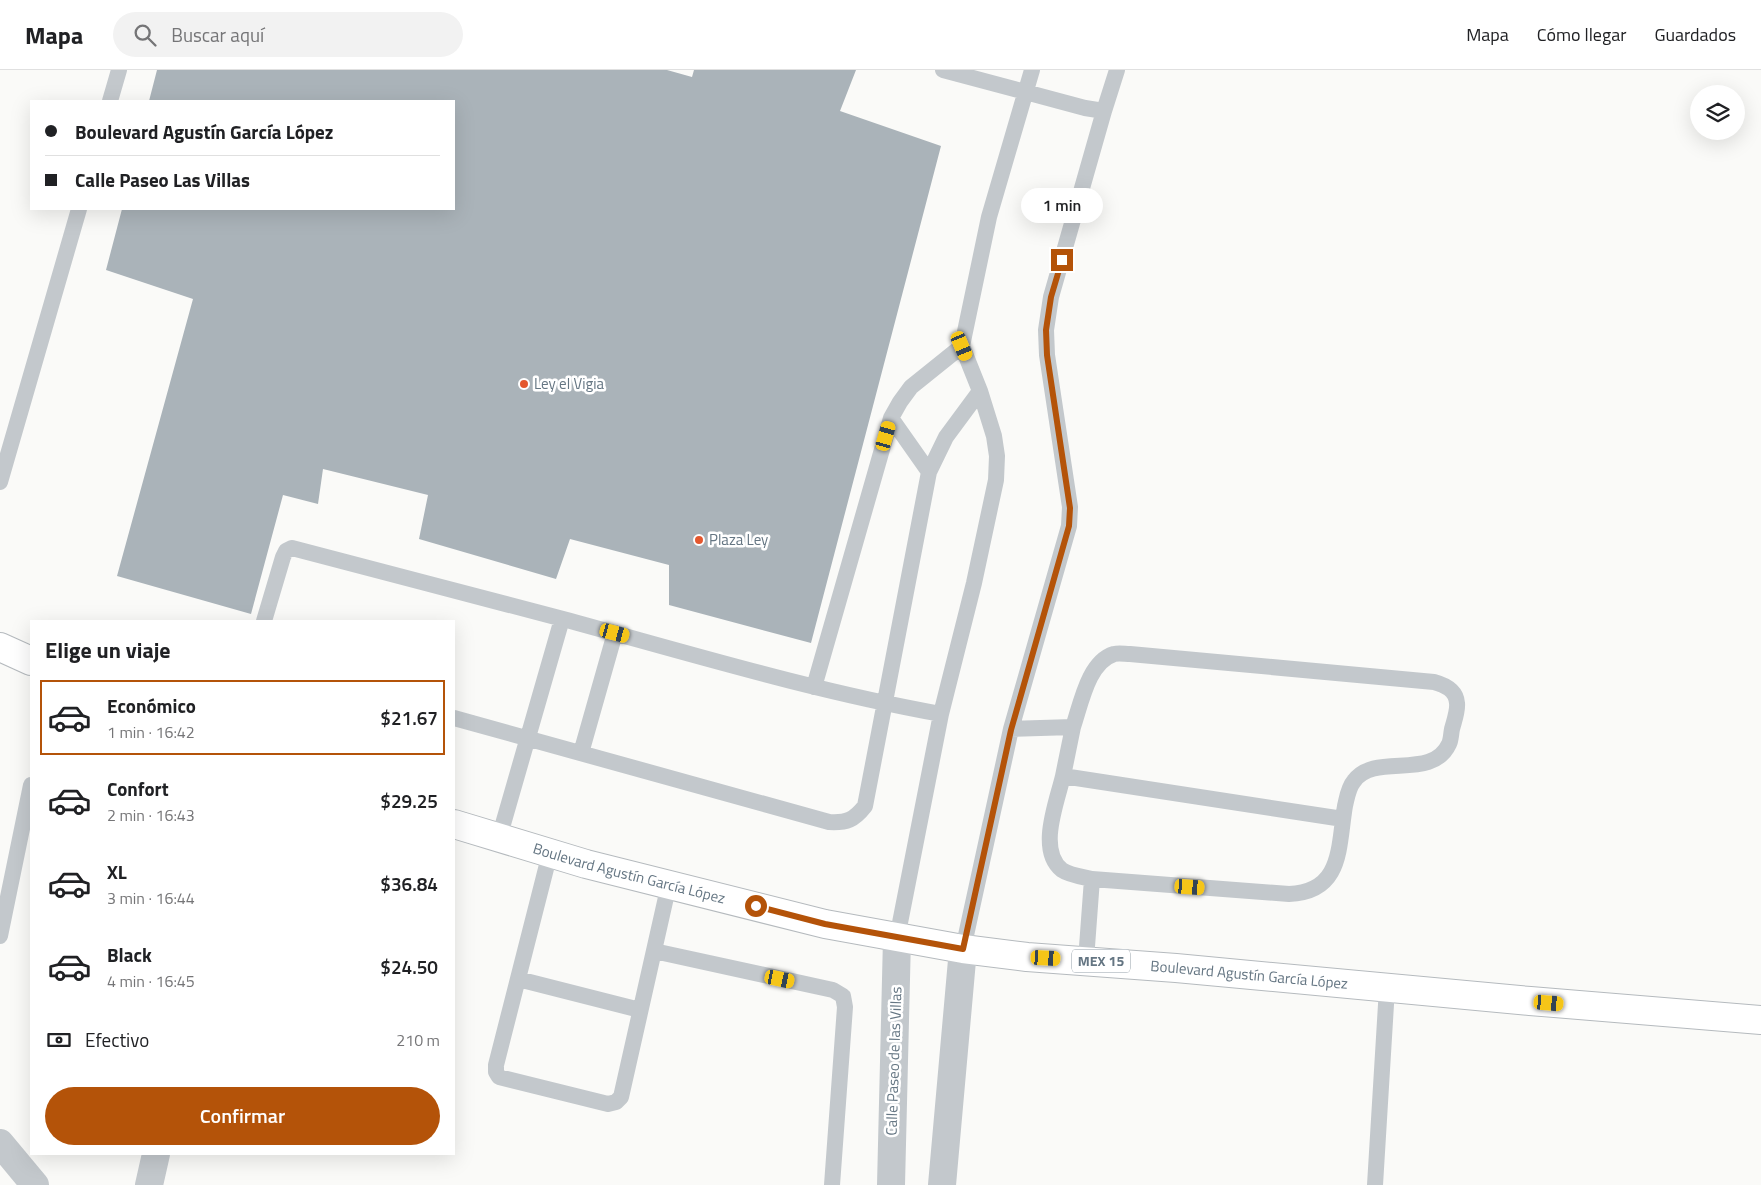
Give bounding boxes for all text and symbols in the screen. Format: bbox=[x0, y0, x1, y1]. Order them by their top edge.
search box bbox=[113, 12, 463, 57]
text: Mapa bbox=[25, 17, 83, 53]
text: Buscar aquí bbox=[171, 20, 264, 49]
icon: search bbox=[131, 21, 159, 49]
text: Mapa bbox=[1466, 21, 1509, 48]
text: Cómo llegar bbox=[1537, 21, 1626, 48]
text: Guardados bbox=[1654, 21, 1736, 48]
map controls bbox=[1690, 85, 1745, 140]
button: layers bbox=[1690, 85, 1745, 140]
text: Boulevard Agustín García López bbox=[75, 117, 333, 146]
text: Calle Paseo Las Villas bbox=[75, 165, 250, 194]
callout: 1 min bbox=[1021, 188, 1103, 222]
text: 1 min bbox=[1043, 193, 1081, 217]
route end bbox=[1051, 249, 1073, 271]
car bbox=[949, 329, 974, 363]
place label: Ley el Vigia bbox=[534, 372, 604, 395]
marker: Ley el Vigia bbox=[518, 378, 530, 390]
car bbox=[874, 420, 897, 452]
place label: Plaza Ley bbox=[709, 528, 768, 551]
marker: Plaza Ley bbox=[693, 534, 705, 546]
car bbox=[598, 622, 631, 644]
text: Elige un viaje bbox=[45, 633, 171, 667]
text: Económico bbox=[107, 691, 196, 720]
icon: car bbox=[47, 695, 92, 740]
text: $21.67 bbox=[380, 703, 438, 732]
text: 1 min · 16:42 bbox=[107, 720, 195, 744]
text: Confort bbox=[107, 774, 169, 803]
icon: car bbox=[47, 778, 92, 823]
text: $29.25 bbox=[380, 786, 438, 815]
text: 2 min · 16:43 bbox=[107, 803, 195, 827]
street label: Boulevard Agustín García López bbox=[530, 837, 728, 910]
text: XL bbox=[107, 857, 127, 886]
icon: car bbox=[47, 861, 92, 906]
text: $36.84 bbox=[380, 869, 438, 898]
car bbox=[1174, 878, 1205, 896]
text: 3 min · 16:44 bbox=[107, 886, 195, 910]
route start bbox=[745, 895, 767, 917]
text: Black bbox=[107, 940, 152, 969]
icon: car bbox=[47, 944, 92, 989]
road number: MEX 15 bbox=[1072, 949, 1130, 972]
car bbox=[1030, 950, 1061, 966]
text: $24.50 bbox=[380, 952, 438, 981]
street label: Boulevard Agustín García López bbox=[1150, 954, 1349, 995]
text: 4 min · 16:45 bbox=[107, 969, 195, 993]
car bbox=[763, 969, 796, 989]
street label: Calle Paseo de las Villas bbox=[879, 986, 908, 1136]
car bbox=[1533, 994, 1564, 1012]
text: Efectivo bbox=[85, 1025, 149, 1054]
icon: cash bbox=[45, 1026, 73, 1054]
text: 210 m bbox=[396, 1028, 440, 1052]
button: Confirmar bbox=[45, 1087, 440, 1145]

